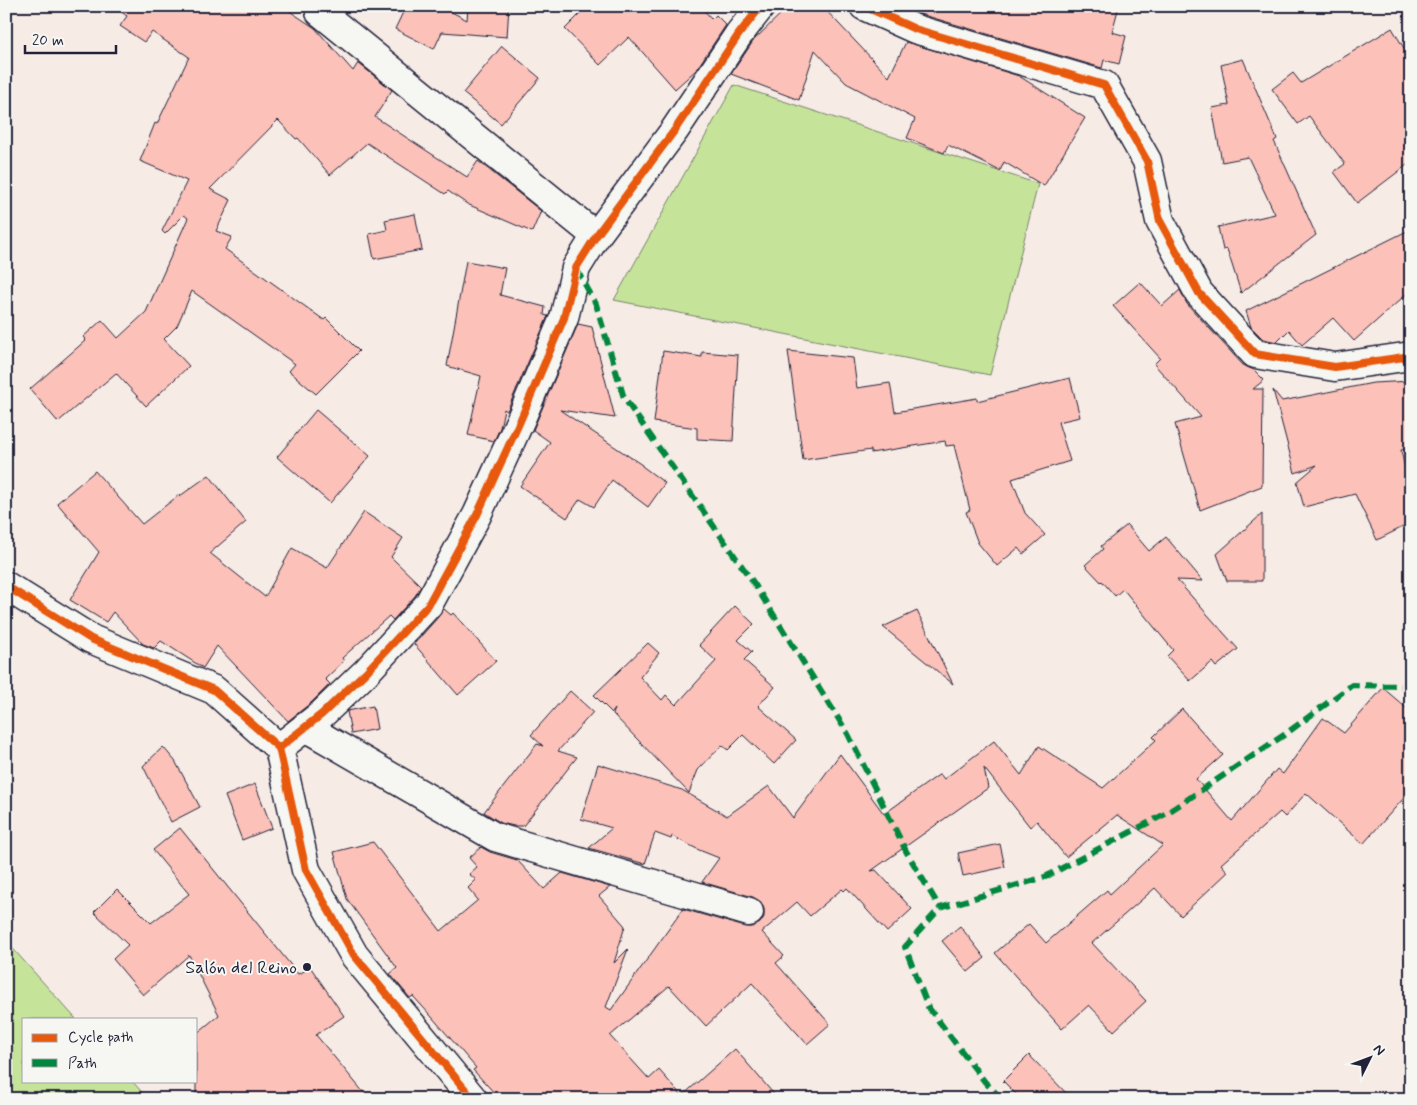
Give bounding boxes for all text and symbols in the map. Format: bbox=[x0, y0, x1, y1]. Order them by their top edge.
scale bar bbox=[25, 22, 116, 54]
text: 20 m bbox=[32, 31, 64, 51]
place label: Salón del Reino bbox=[185, 956, 297, 980]
marker: Salón del Reino bbox=[301, 961, 313, 973]
legend bbox=[22, 1018, 198, 1082]
text: Cycle path bbox=[68, 1028, 133, 1048]
north arrow bbox=[1344, 1032, 1394, 1082]
text: N bbox=[1369, 1040, 1389, 1059]
text: Path bbox=[68, 1054, 97, 1074]

